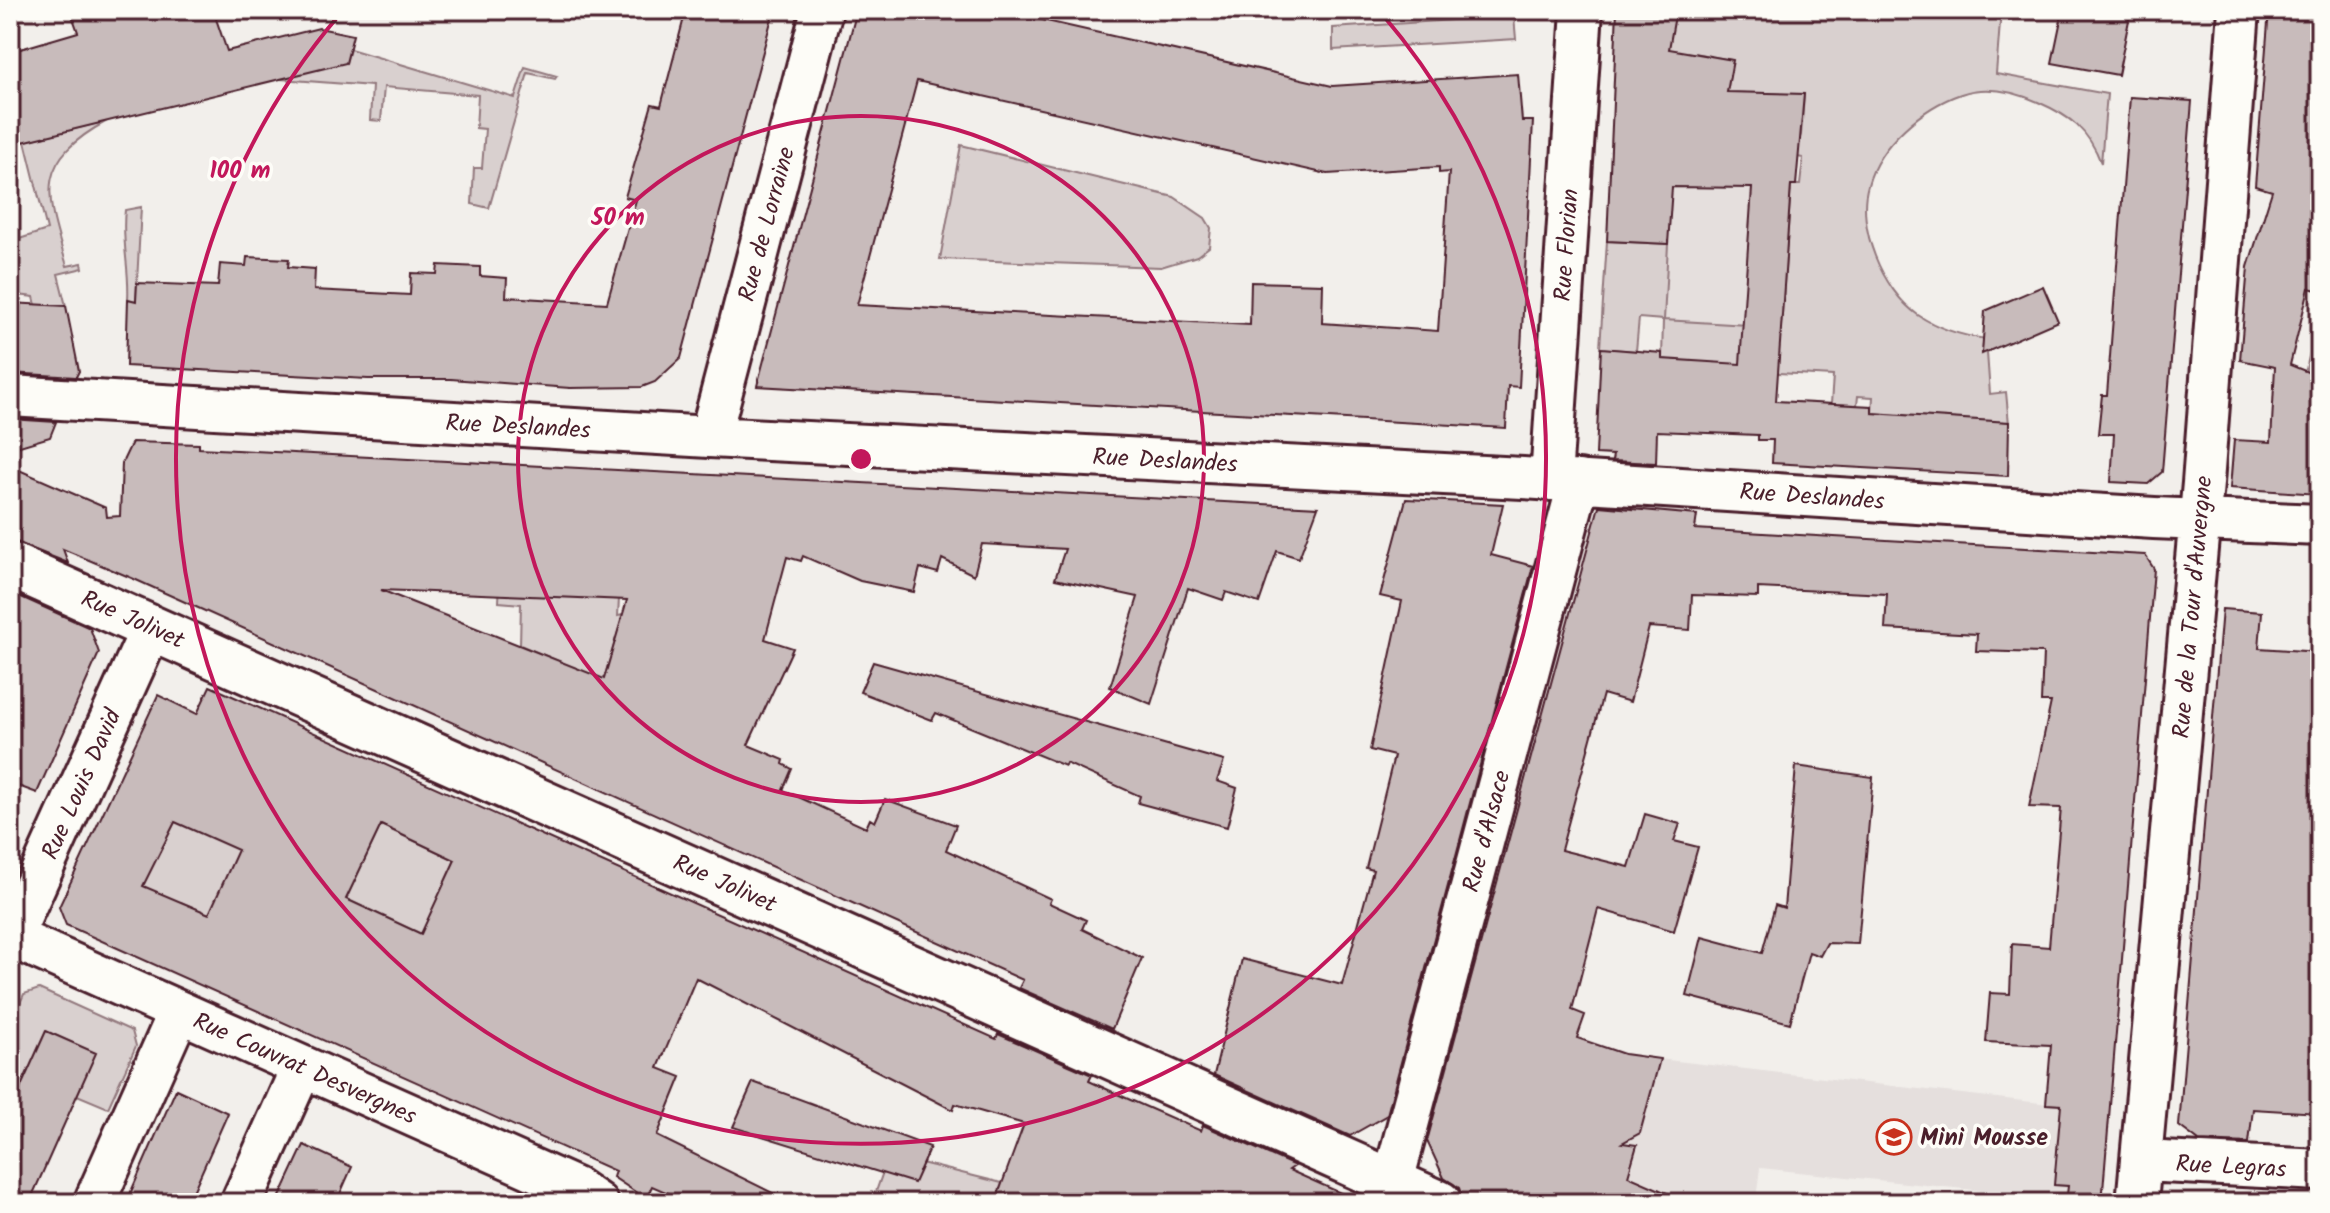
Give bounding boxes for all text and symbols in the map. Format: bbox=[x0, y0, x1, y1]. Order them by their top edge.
street label: Rue de Lorraine bbox=[728, 142, 807, 306]
text: 100 m bbox=[210, 152, 270, 191]
street label: Rue Florian bbox=[1544, 187, 1591, 303]
text: 50 m bbox=[590, 199, 645, 238]
street label: Rue Deslandes bbox=[444, 404, 592, 451]
street label: Rue Deslandes bbox=[1091, 438, 1239, 485]
centre of rings bbox=[847, 445, 875, 473]
street label: Rue Deslandes bbox=[1738, 473, 1886, 522]
street label: Rue de la Tour d'Auvergne bbox=[2163, 474, 2224, 740]
street label: Rue Jolivet bbox=[74, 580, 191, 661]
street label: Rue Louis David bbox=[32, 702, 133, 866]
street label: Rue d'Alsace bbox=[1452, 766, 1522, 897]
street label: Rue Jolivet bbox=[666, 844, 783, 925]
street label: Rue Couvrat Desvergnes bbox=[186, 1002, 423, 1136]
school or university icon: Mini Mousse bbox=[1875, 1118, 1913, 1156]
place label: Mini Mousse bbox=[1920, 1119, 2048, 1158]
street label: Rue Legras bbox=[2175, 1145, 2287, 1190]

